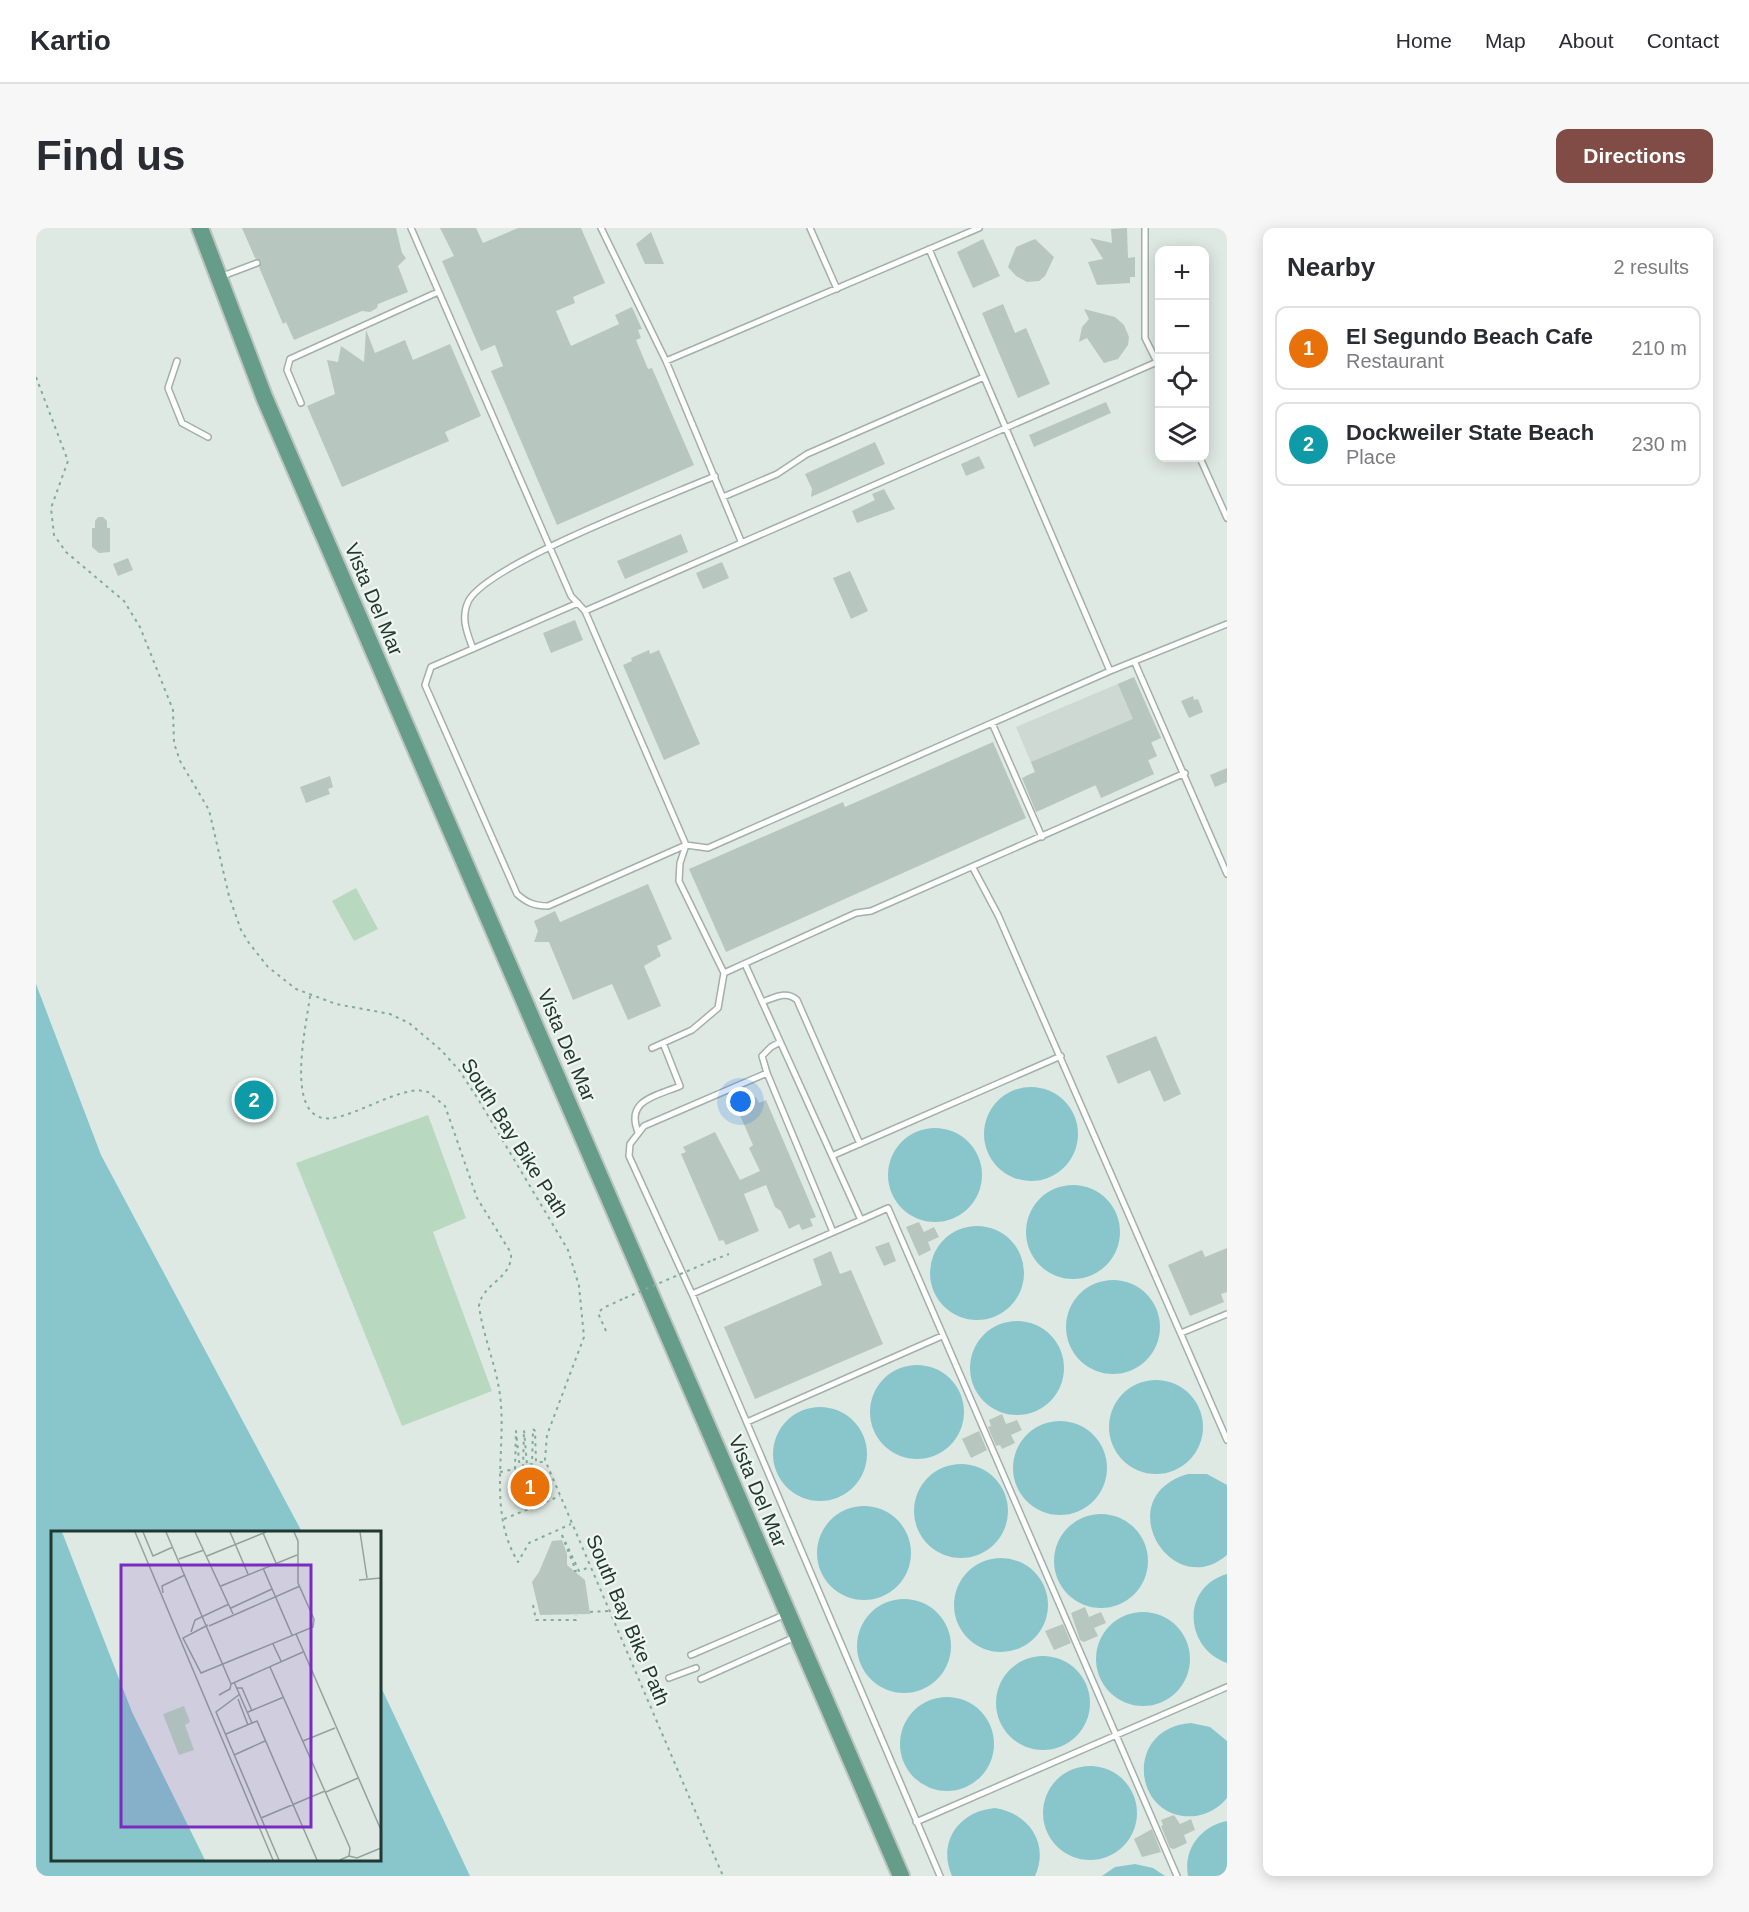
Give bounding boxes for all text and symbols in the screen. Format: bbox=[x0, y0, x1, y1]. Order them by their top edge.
text: Kartio bbox=[30, 25, 111, 56]
text: Home bbox=[1396, 29, 1452, 52]
text: Map bbox=[1485, 29, 1526, 52]
text: About bbox=[1559, 29, 1614, 52]
text: Contact bbox=[1647, 29, 1719, 52]
button: Directions bbox=[1556, 129, 1713, 183]
text: Find us bbox=[36, 132, 185, 179]
map controls bbox=[1155, 246, 1209, 462]
button: + bbox=[1155, 246, 1209, 300]
text: Nearby bbox=[1287, 252, 1375, 282]
text: 2 results bbox=[1613, 256, 1689, 278]
button: − bbox=[1155, 300, 1209, 354]
text: El Segundo Beach Cafe bbox=[1346, 324, 1593, 349]
text: 1 bbox=[1303, 337, 1314, 359]
text: 210 m bbox=[1631, 337, 1687, 359]
text: Restaurant bbox=[1346, 350, 1444, 372]
button: locate bbox=[1155, 354, 1209, 408]
button: layers bbox=[1155, 408, 1209, 462]
text: Dockweiler State Beach bbox=[1346, 420, 1594, 445]
text: 2 bbox=[1303, 433, 1314, 455]
text: 230 m bbox=[1631, 433, 1687, 455]
text: Place bbox=[1346, 446, 1396, 468]
street label: Vista Del Mar bbox=[340, 540, 408, 659]
street label: Vista Del Mar bbox=[533, 986, 601, 1105]
street label: South Bay Bike Path bbox=[457, 1054, 573, 1222]
pin: 2 bbox=[234, 1078, 274, 1122]
your location bbox=[726, 1087, 755, 1116]
street label: Vista Del Mar bbox=[724, 1432, 792, 1551]
pin: 1 bbox=[510, 1464, 550, 1510]
inset map bbox=[51, 1531, 381, 1861]
street label: South Bay Bike Path bbox=[582, 1531, 674, 1709]

